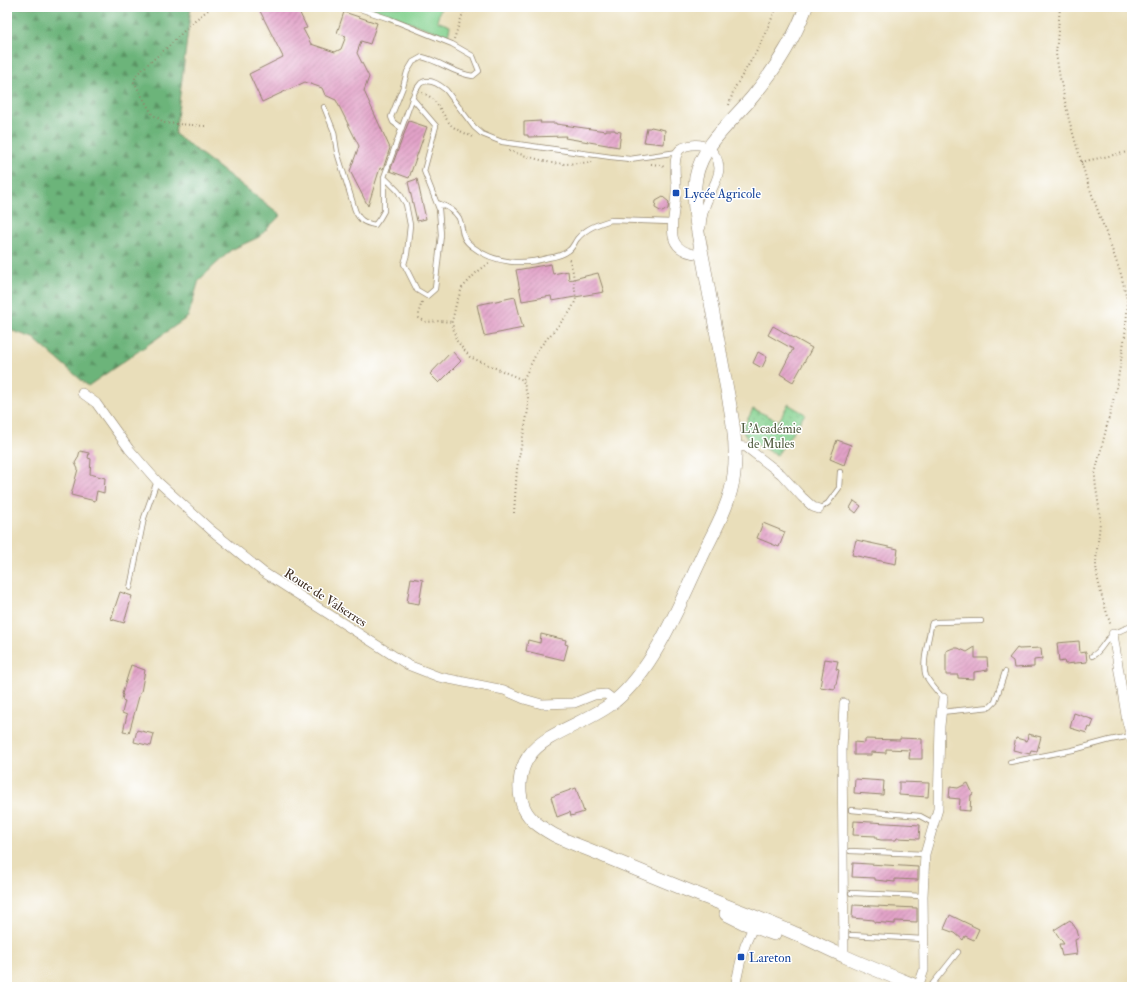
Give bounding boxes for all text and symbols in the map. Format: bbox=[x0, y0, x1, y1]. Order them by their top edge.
place label: Lycée Agricole bbox=[684, 186, 761, 203]
marker: Lycée Agricole bbox=[671, 188, 681, 198]
park label: L'Académie de Mules bbox=[741, 421, 802, 452]
street label: Route de Valserres bbox=[281, 565, 370, 631]
place label: Lareton bbox=[749, 950, 791, 966]
marker: Lareton bbox=[736, 952, 746, 962]

